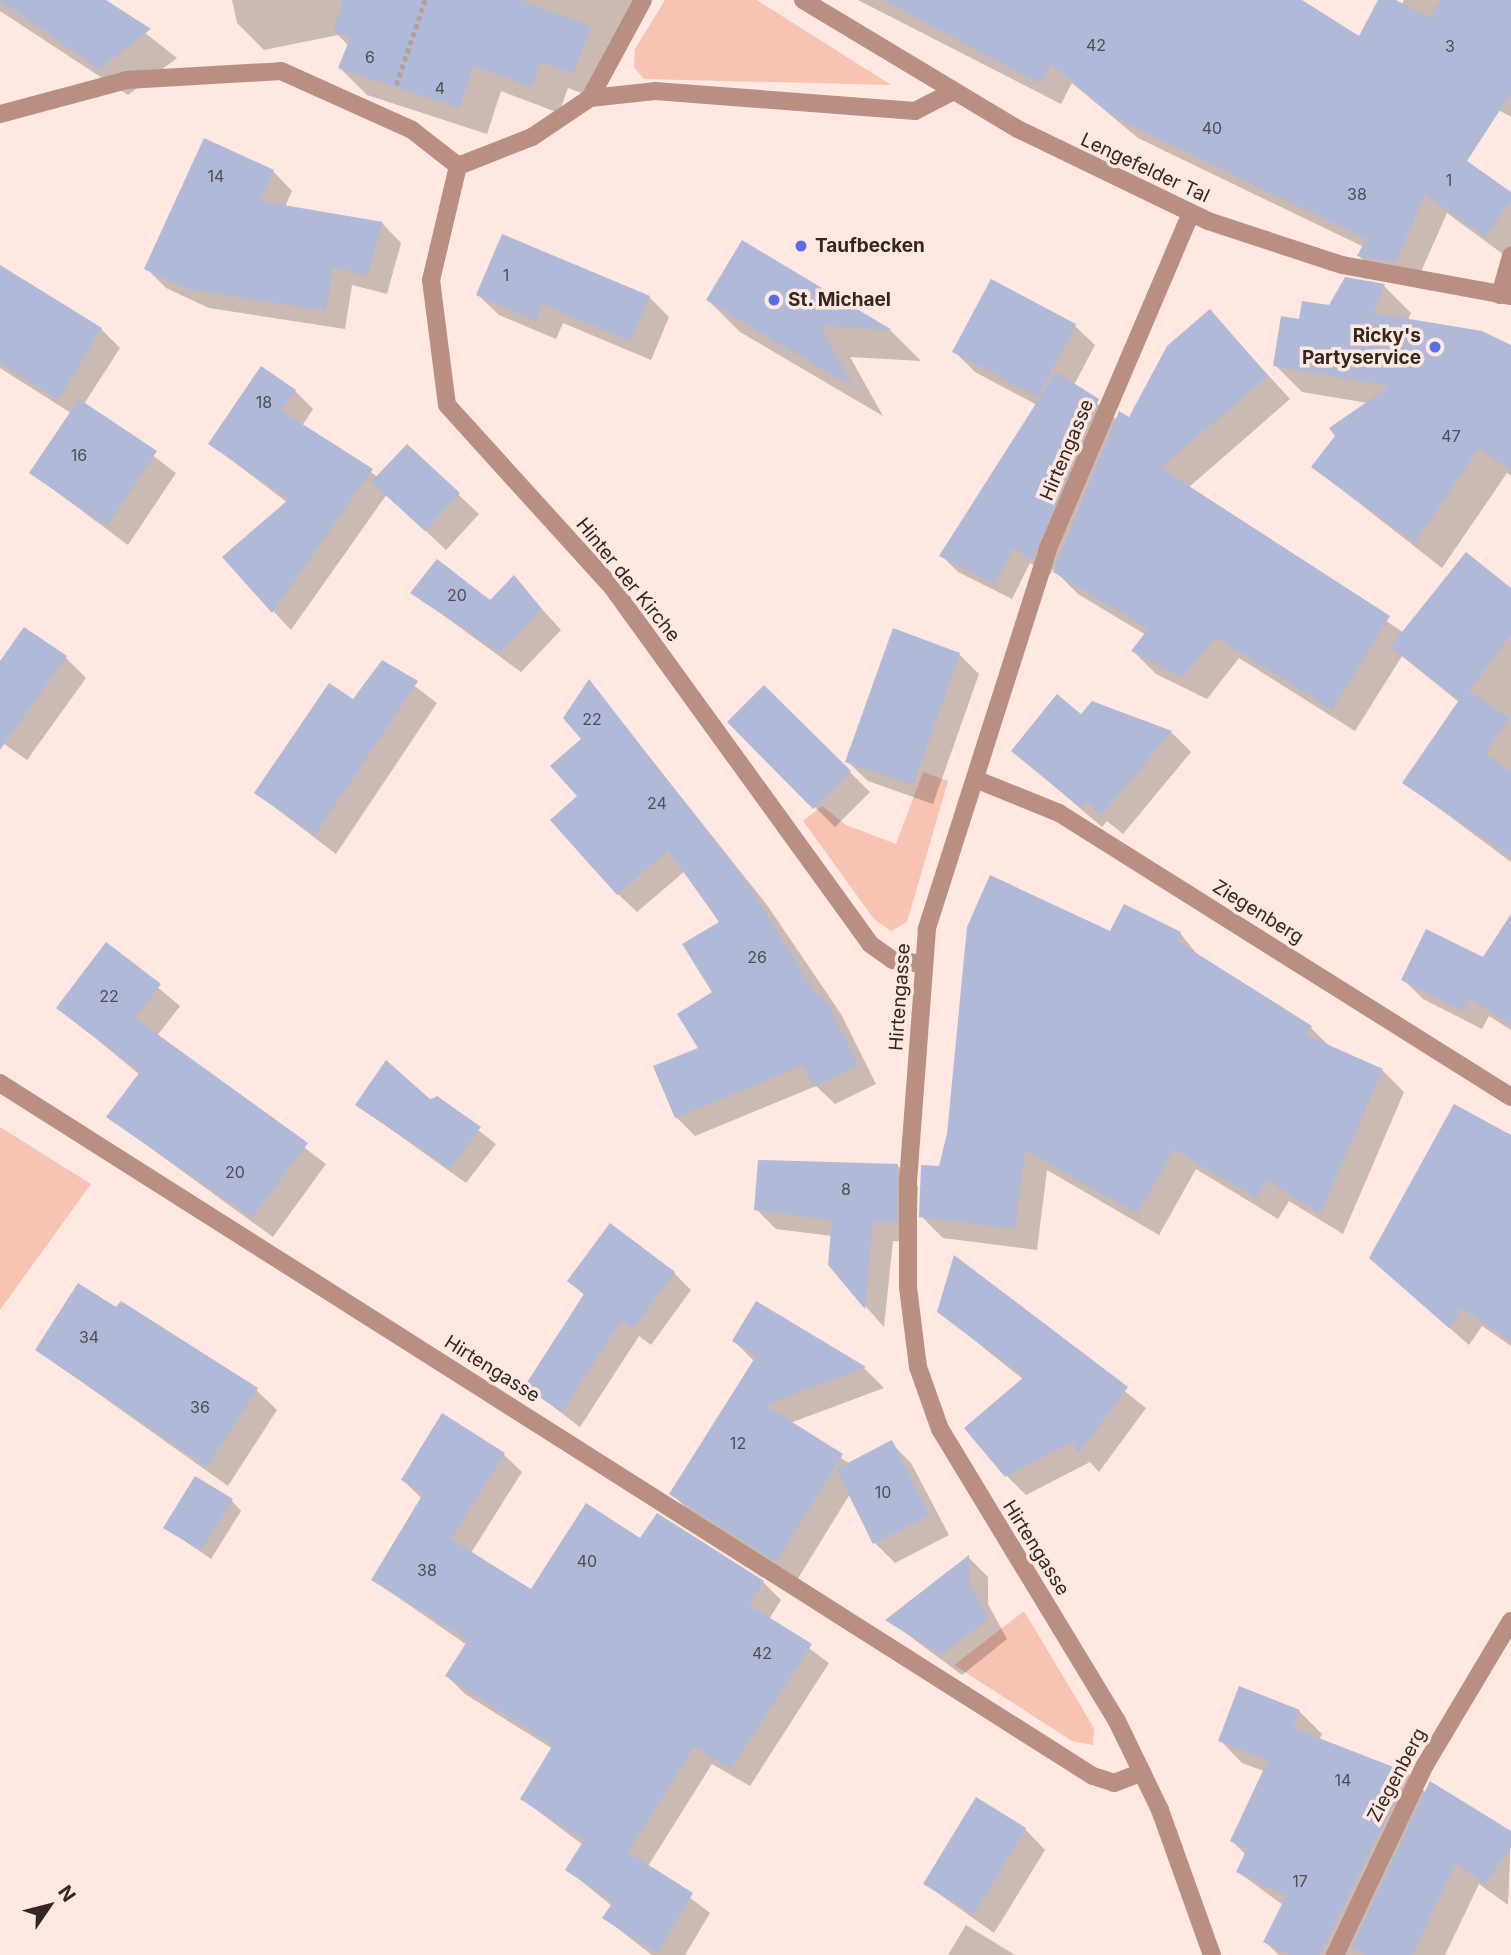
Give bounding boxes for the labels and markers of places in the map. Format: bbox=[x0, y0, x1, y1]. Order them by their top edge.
place label: Taufbecken bbox=[815, 235, 925, 257]
marker: Taufbecken bbox=[793, 238, 809, 254]
place label: St. Michael bbox=[788, 289, 892, 311]
marker: St. Michael bbox=[766, 292, 782, 308]
place label: Ricky's Partyservice bbox=[1302, 325, 1421, 369]
marker: Ricky's Partyservice bbox=[1427, 339, 1443, 355]

